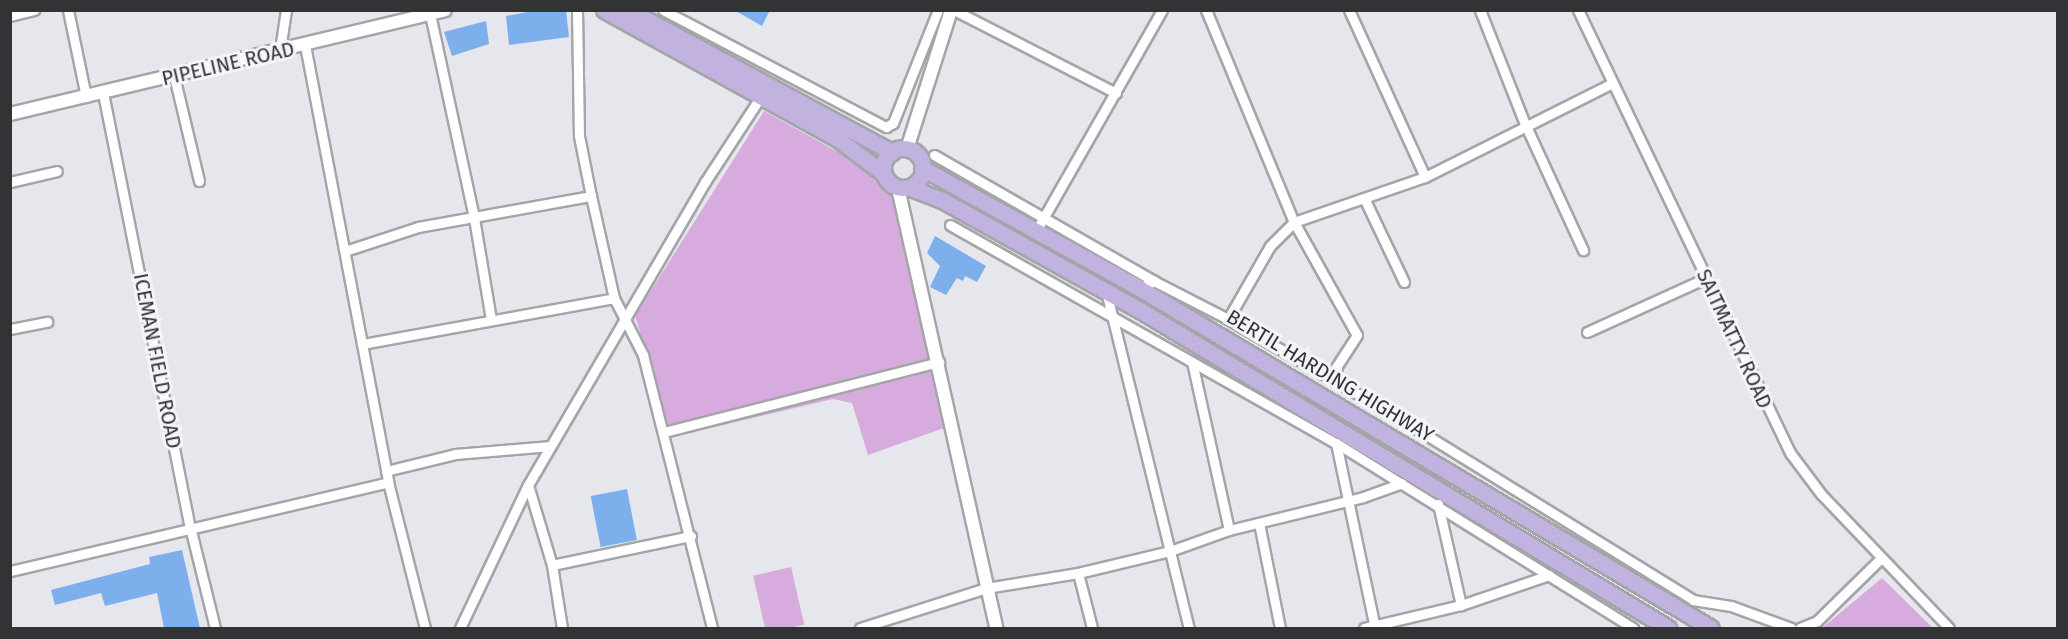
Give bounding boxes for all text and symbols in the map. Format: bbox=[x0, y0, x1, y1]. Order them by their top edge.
street label: PIPELINE ROAD bbox=[159, 37, 297, 91]
street label: SAITMATTY ROAD bbox=[1691, 266, 1777, 412]
street label: ICEMAN FIELD ROAD bbox=[128, 271, 186, 451]
street label: BERTIL HARDING HIGHWAY bbox=[1222, 305, 1438, 447]

